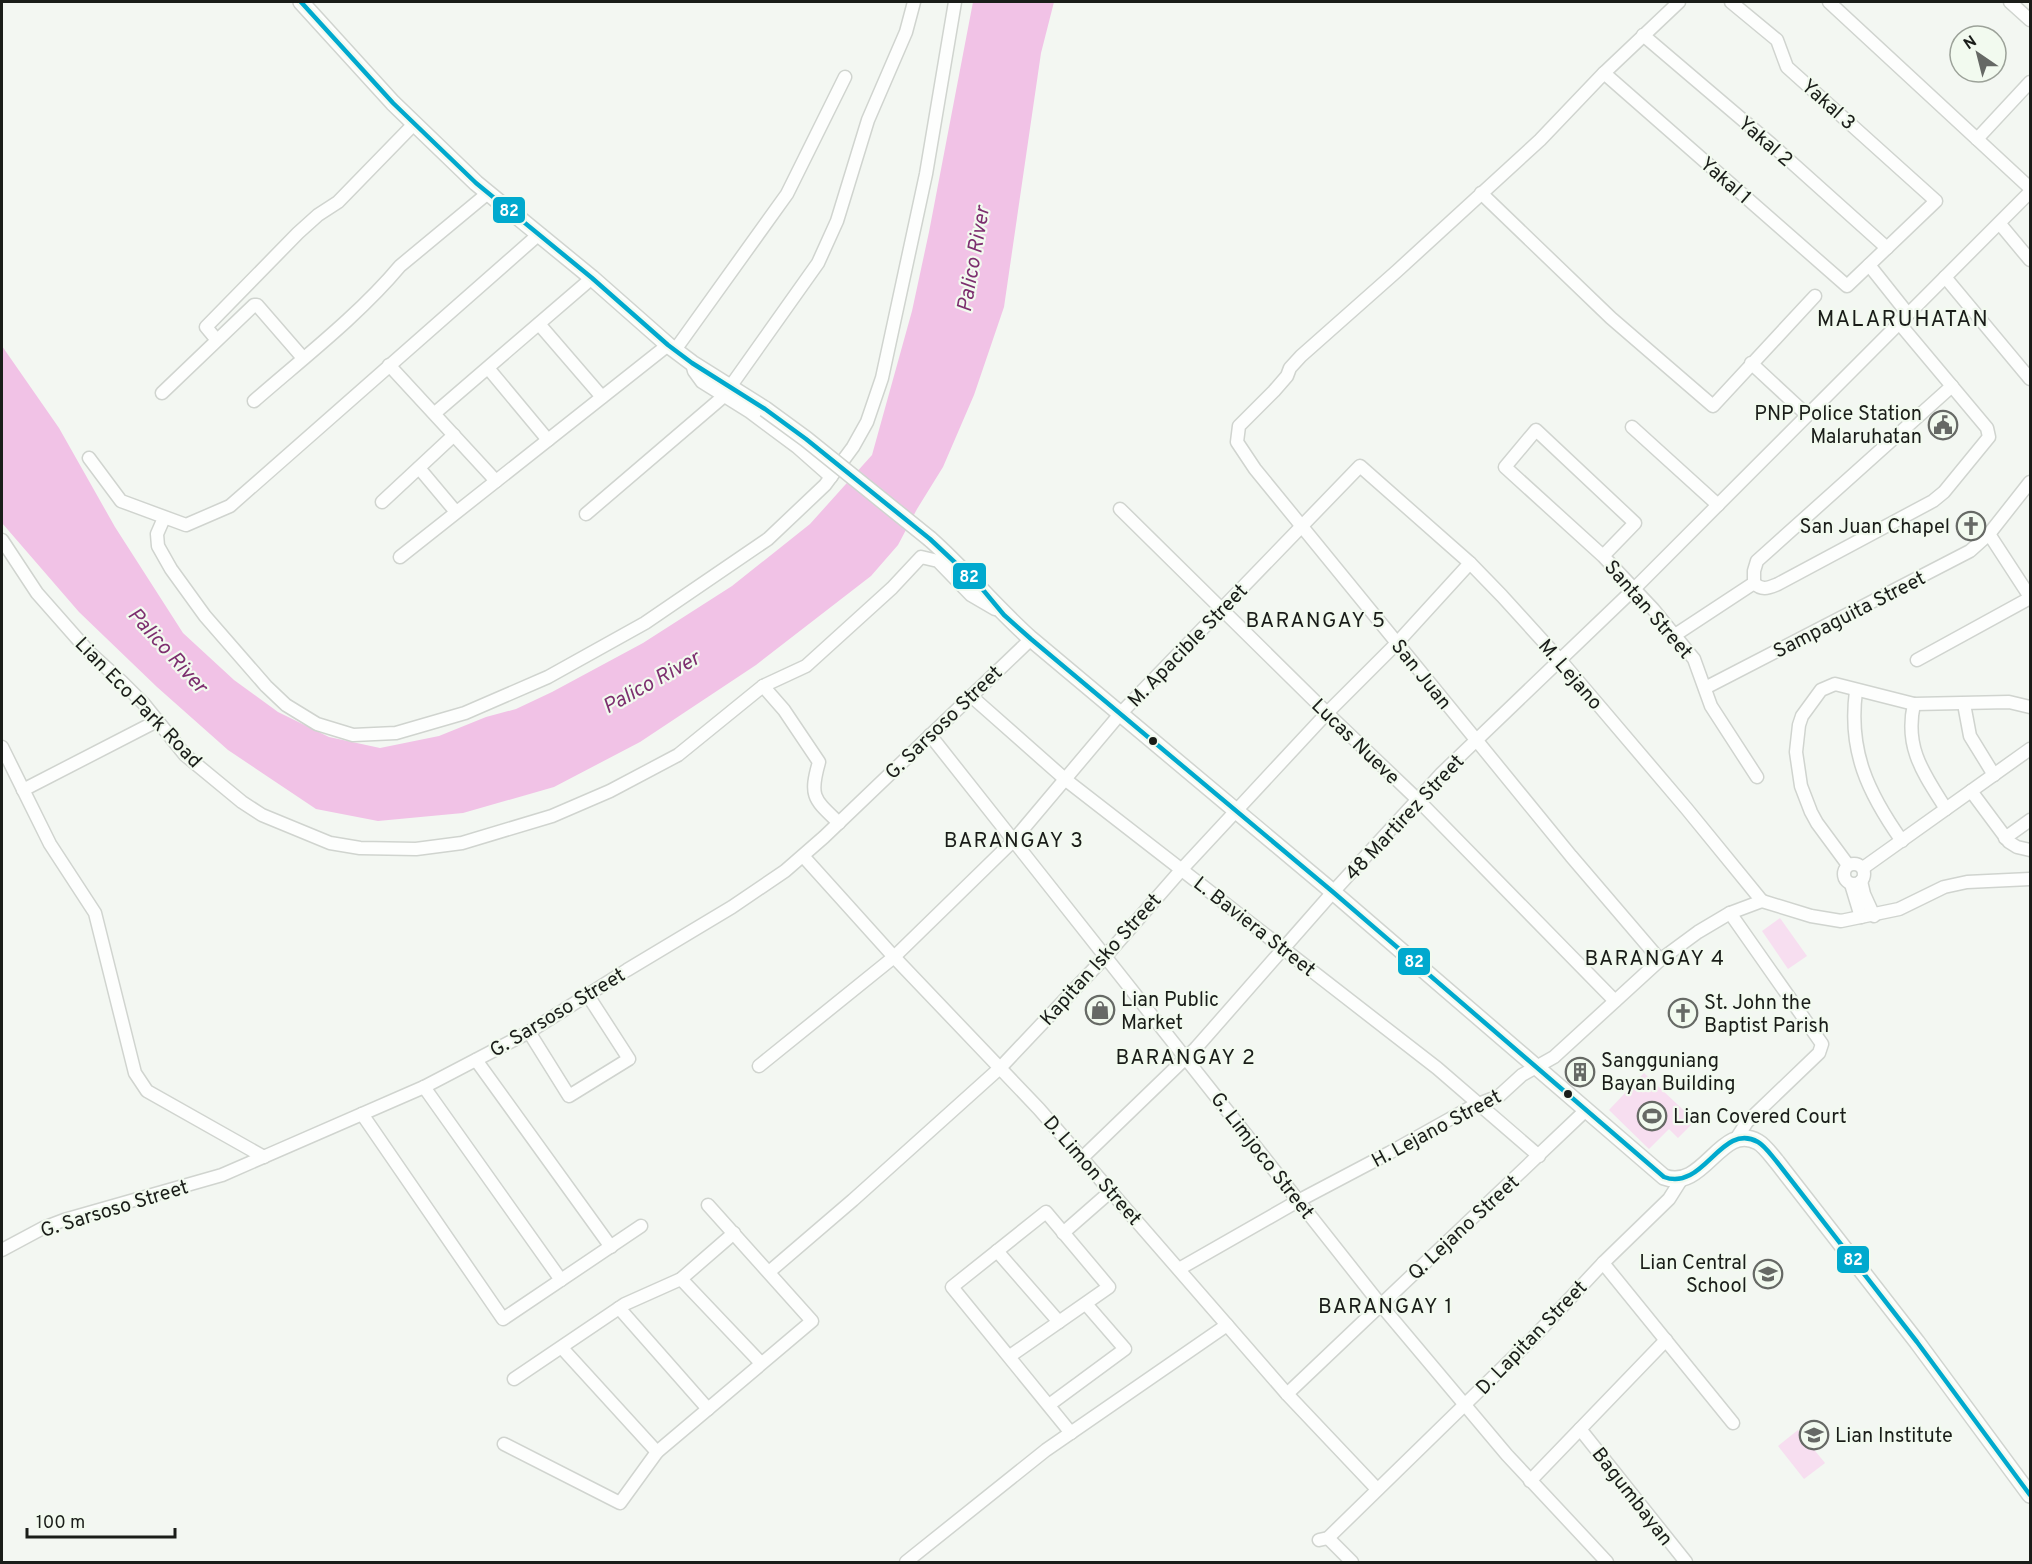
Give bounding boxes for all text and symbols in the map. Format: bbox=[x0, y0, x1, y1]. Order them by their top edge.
north arrow bbox=[1948, 24, 2008, 84]
text: N bbox=[1960, 32, 1981, 55]
street label: Yakal 3 bbox=[1795, 74, 1860, 137]
street label: Yakal 2 bbox=[1732, 111, 1798, 174]
street label: Yakal 1 bbox=[1694, 152, 1756, 211]
line badge: 82 bbox=[492, 196, 526, 224]
text: 82 bbox=[499, 202, 519, 222]
water label: Palico River bbox=[952, 202, 997, 314]
district label: MALARUHATAN bbox=[1817, 307, 1989, 334]
place label: PNP Police Station Malaruhatan bbox=[1754, 402, 1922, 451]
public building icon: PNP Police Station Malaruhatan bbox=[1927, 409, 1959, 441]
church icon: San Juan Chapel bbox=[1955, 510, 1987, 542]
place label: San Juan Chapel bbox=[1800, 515, 1950, 541]
street label: Santan Street bbox=[1597, 555, 1698, 665]
line badge: 82 bbox=[952, 562, 987, 590]
street label: Sampaguita Street bbox=[1769, 566, 1930, 665]
text: 82 bbox=[959, 568, 979, 588]
street label: M. Apacible Street bbox=[1123, 579, 1254, 714]
water label: Palico River bbox=[121, 602, 214, 701]
district label: BARANGAY 5 bbox=[1245, 608, 1387, 635]
street label: Lian Eco Park Road bbox=[68, 632, 207, 774]
street label: M. Lejano bbox=[1532, 634, 1607, 716]
street label: San Juan bbox=[1384, 635, 1457, 716]
water label: Palico River bbox=[598, 645, 707, 721]
street label: G. Sarsoso Street bbox=[880, 661, 1009, 786]
street label: Lucas Nueve bbox=[1305, 694, 1404, 791]
unlabelled marker bbox=[1147, 735, 1159, 747]
street label: 48 Martirez Street bbox=[1340, 750, 1471, 887]
district label: BARANGAY 3 bbox=[944, 828, 1084, 855]
street label: L. Baviera Street bbox=[1187, 872, 1320, 983]
street label: Kapitan Isko Street bbox=[1035, 889, 1168, 1032]
district label: BARANGAY 4 bbox=[1584, 946, 1726, 973]
line badge: 82 bbox=[1397, 947, 1431, 976]
text: 82 bbox=[1404, 953, 1424, 973]
street label: G. Sarsoso Street bbox=[486, 963, 631, 1064]
place label: Lian Public Market bbox=[1121, 988, 1219, 1037]
place label: St. John the Baptist Parish bbox=[1704, 991, 1829, 1040]
shop icon: Lian Public Market bbox=[1084, 994, 1116, 1026]
church icon: St. John the Baptist Parish bbox=[1667, 997, 1699, 1029]
district label: BARANGAY 2 bbox=[1116, 1045, 1256, 1072]
place label: Sangguniang Bayan Building bbox=[1601, 1049, 1736, 1098]
building icon: Sangguniang Bayan Building bbox=[1564, 1056, 1596, 1088]
street label: H. Lejano Street bbox=[1368, 1085, 1506, 1175]
street label: G. Limjoco Street bbox=[1204, 1087, 1319, 1225]
unlabelled marker bbox=[1562, 1088, 1574, 1100]
sports icon: Lian Covered Court bbox=[1636, 1100, 1668, 1132]
place label: Lian Covered Court bbox=[1673, 1105, 1847, 1131]
street label: D. Limon Street bbox=[1037, 1111, 1146, 1232]
street label: Q. Lejano Street bbox=[1403, 1170, 1526, 1287]
street label: G. Sarsoso Street bbox=[37, 1175, 192, 1245]
line badge: 82 bbox=[1836, 1245, 1870, 1274]
place label: Lian Central School bbox=[1639, 1251, 1747, 1300]
text: 82 bbox=[1843, 1251, 1863, 1271]
school or university icon: Lian Central School bbox=[1752, 1258, 1784, 1290]
street label: D. Lapitan Street bbox=[1471, 1276, 1594, 1401]
district label: BARANGAY 1 bbox=[1318, 1294, 1454, 1321]
school or university icon: Lian Institute bbox=[1798, 1419, 1830, 1451]
place label: Lian Institute bbox=[1835, 1424, 1953, 1450]
street label: Bagumbayan bbox=[1585, 1443, 1678, 1552]
scale bar bbox=[27, 1501, 176, 1539]
text: 100 m bbox=[36, 1512, 85, 1535]

